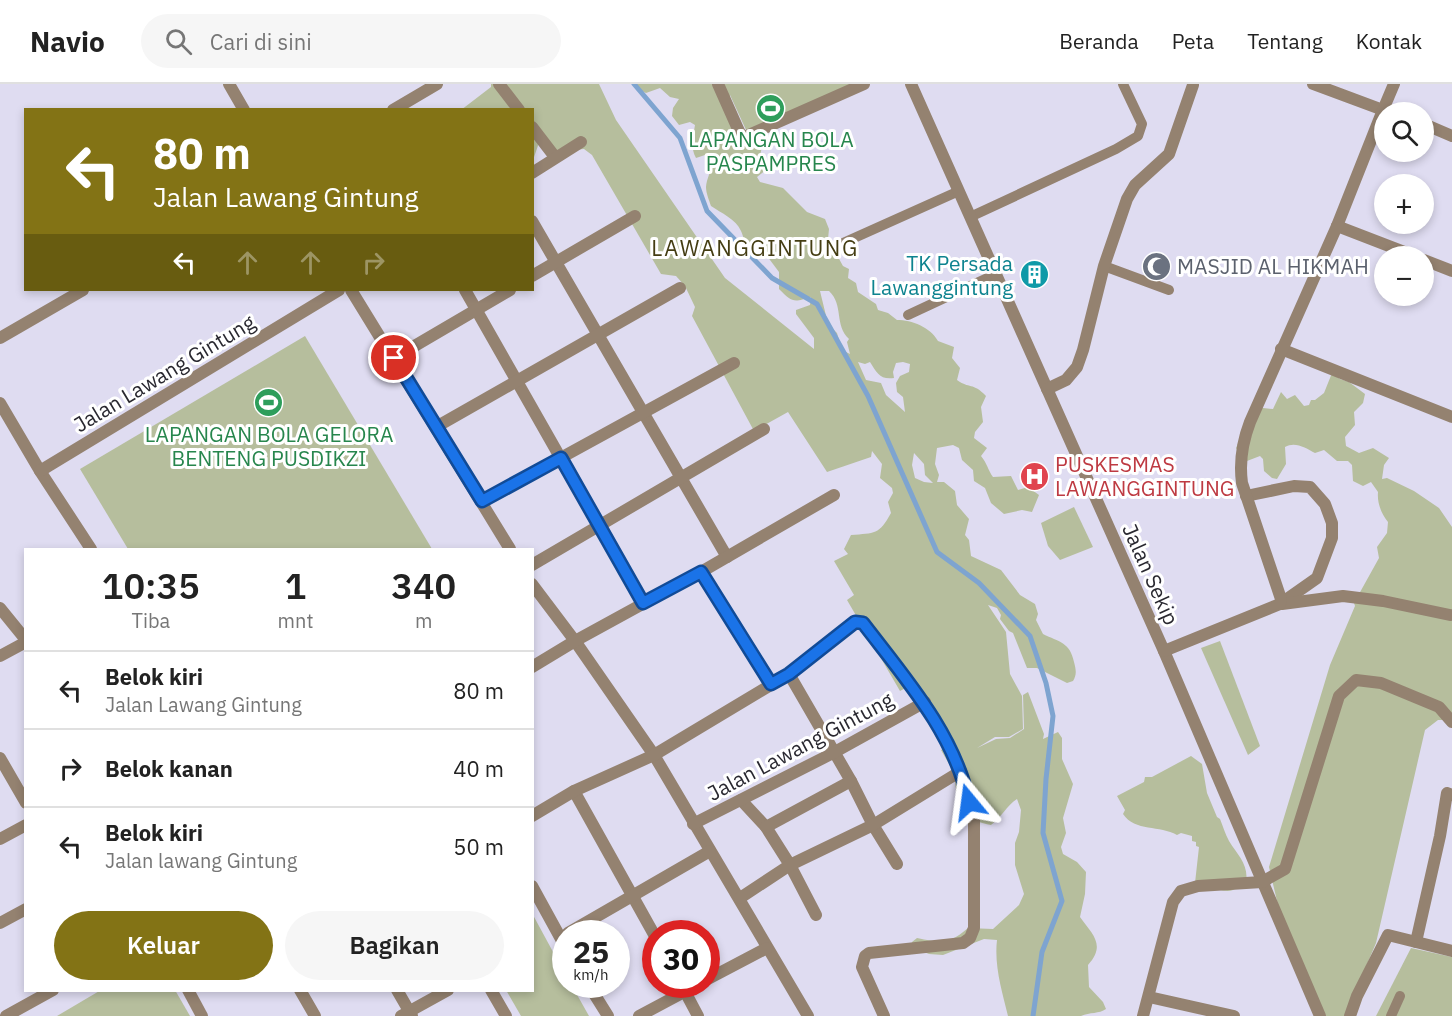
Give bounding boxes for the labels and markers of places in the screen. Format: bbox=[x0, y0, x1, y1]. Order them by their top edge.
sports icon: LAPANGAN BOLA PASPAMPRES bbox=[755, 92, 787, 124]
place label: LAPANGAN BOLA PASPAMPRES bbox=[688, 125, 854, 177]
place label: TK Persada Lawanggintung bbox=[871, 249, 1013, 301]
mosque icon: MASJID AL HIKMAH bbox=[1140, 250, 1172, 282]
place label: MASJID AL HIKMAH bbox=[1177, 252, 1369, 280]
building icon: TK Persada Lawanggintung bbox=[1018, 259, 1050, 291]
pin bbox=[368, 332, 419, 383]
sports icon: LAPANGAN BOLA GELORA BENTENG PUSDIKZI bbox=[253, 387, 285, 419]
place label: LAPANGAN BOLA GELORA BENTENG PUSDIKZI bbox=[145, 420, 393, 472]
place label: PUSKESMAS LAWANGGINTUNG bbox=[1055, 450, 1234, 502]
hospital icon: PUSKESMAS LAWANGGINTUNG bbox=[1018, 460, 1050, 492]

